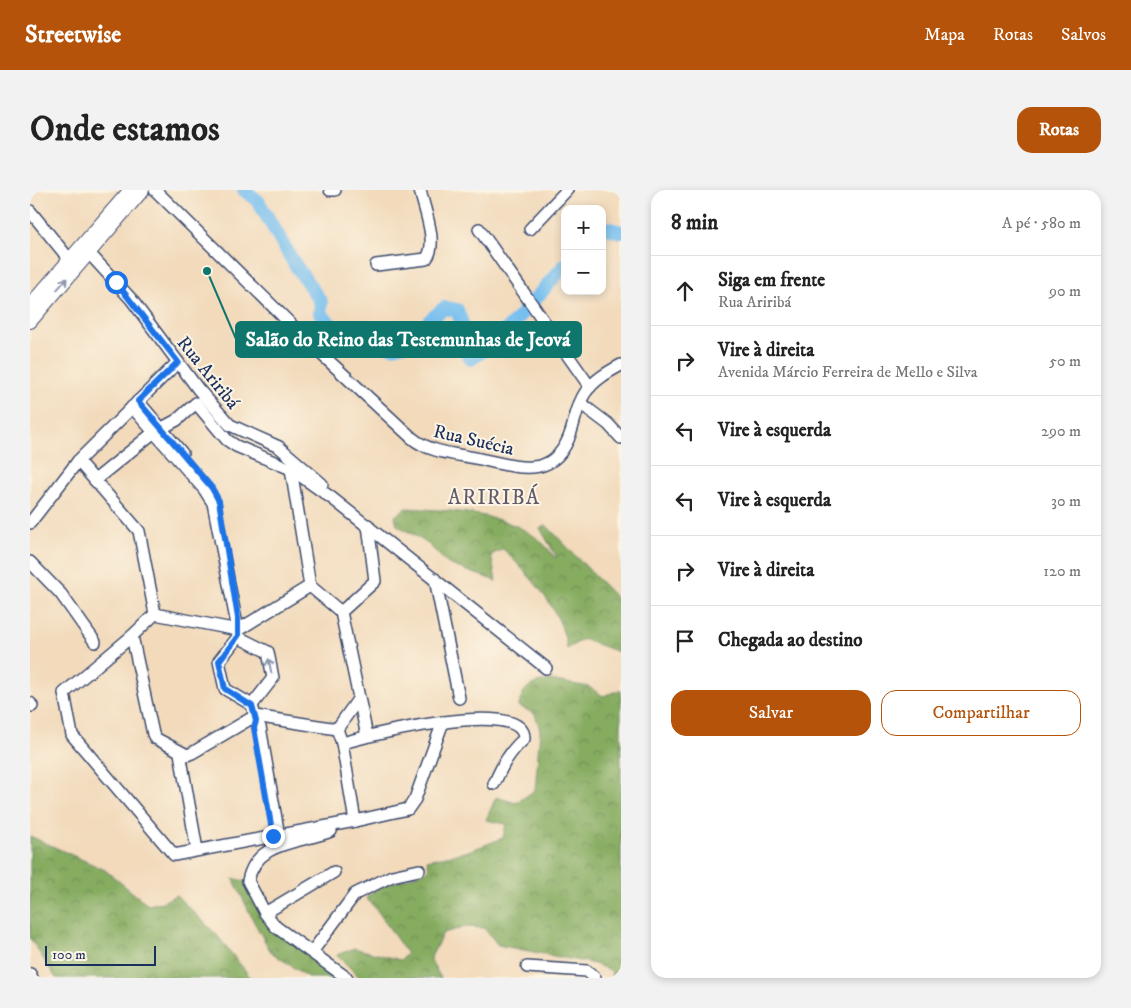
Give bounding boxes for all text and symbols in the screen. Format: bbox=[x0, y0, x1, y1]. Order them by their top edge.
text: Streetwise bbox=[25, 20, 121, 50]
text: Mapa bbox=[924, 24, 965, 46]
text: Rotas bbox=[993, 24, 1033, 46]
text: Salvos bbox=[1061, 24, 1106, 46]
button: Rotas bbox=[1017, 107, 1101, 153]
text: Onde estamos bbox=[30, 108, 220, 152]
map controls bbox=[561, 205, 606, 295]
button: + bbox=[561, 205, 606, 250]
text: 8 min bbox=[671, 210, 718, 236]
text: A pé · 580 m bbox=[1002, 213, 1081, 233]
button: − bbox=[561, 250, 606, 295]
text: Siga em frente bbox=[718, 269, 825, 292]
route start bbox=[105, 271, 128, 294]
icon: ahead bbox=[671, 277, 699, 305]
one-way arrow bbox=[56, 278, 68, 291]
text: 90 m bbox=[1049, 281, 1081, 301]
text: Rua Ariribá bbox=[718, 292, 791, 312]
callout: Salão do Reino das Testemunhas de Jeová bbox=[236, 322, 581, 357]
text: Salão do Reino das Testemunhas de Jeová bbox=[245, 328, 571, 353]
street label: Rua Ariribá bbox=[172, 332, 244, 414]
text: Vire à direita bbox=[718, 339, 814, 362]
icon: right bbox=[671, 347, 699, 375]
text: 50 m bbox=[1049, 351, 1081, 371]
text: Avenida Márcio Ferreira de Mello e Silva bbox=[718, 362, 978, 382]
icon: left bbox=[671, 417, 699, 445]
text: Vire à esquerda bbox=[718, 419, 831, 442]
street label: Rua Suécia bbox=[431, 420, 516, 461]
text: 290 m bbox=[1041, 421, 1081, 441]
district label: ARIRIBÁ bbox=[448, 483, 540, 511]
icon: left bbox=[671, 487, 699, 515]
text: Vire à esquerda bbox=[718, 489, 831, 512]
text: 30 m bbox=[1051, 491, 1081, 511]
icon: right bbox=[671, 557, 699, 585]
text: Vire à direita bbox=[718, 559, 814, 582]
text: 120 m bbox=[1043, 561, 1081, 581]
icon: arrive bbox=[671, 627, 699, 655]
text: Chegada ao destino bbox=[718, 629, 863, 652]
one-way arrow bbox=[265, 658, 275, 674]
button: Salvar bbox=[671, 690, 871, 736]
button: Compartilhar bbox=[881, 690, 1081, 736]
route end bbox=[262, 825, 285, 848]
scale bar bbox=[45, 943, 156, 966]
text: 100 m bbox=[52, 946, 86, 964]

